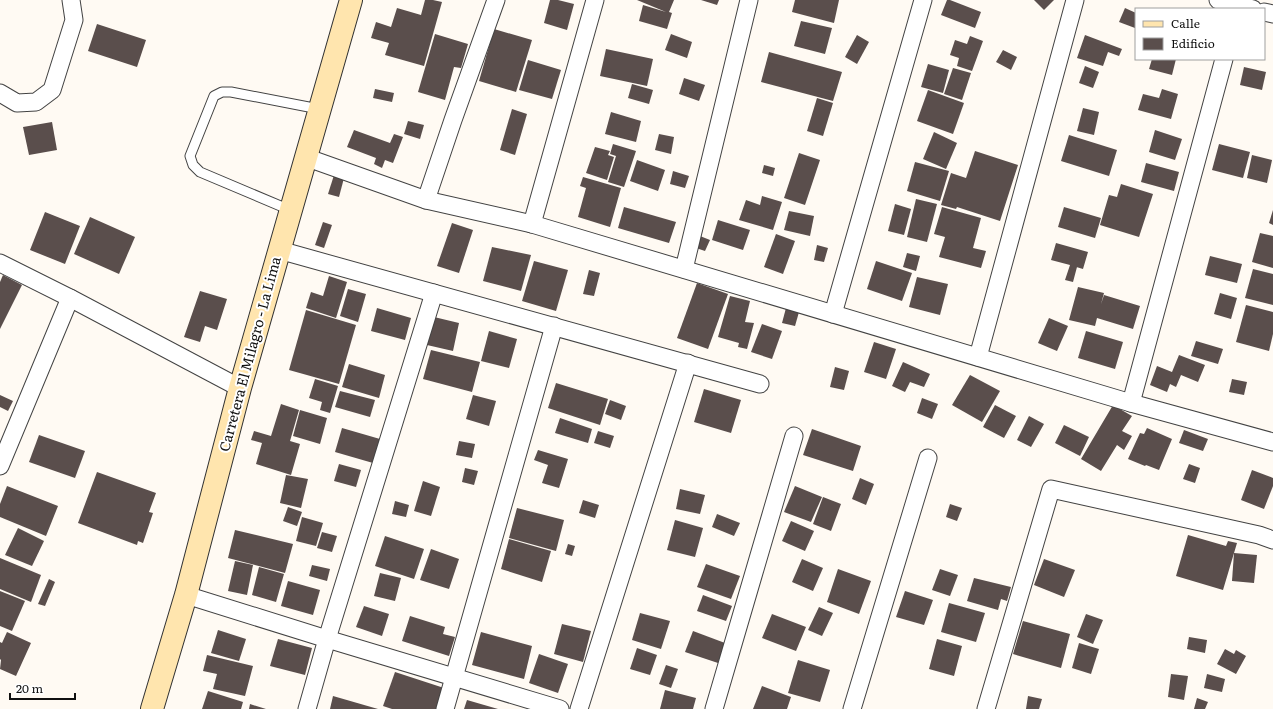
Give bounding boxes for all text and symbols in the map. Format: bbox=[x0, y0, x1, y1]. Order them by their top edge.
legend bbox=[1135, 8, 1265, 60]
text: Calle bbox=[1171, 14, 1200, 32]
text: Edificio bbox=[1171, 34, 1215, 52]
street label: Carretera El Milagro - La Lima bbox=[213, 254, 285, 453]
scale bar bbox=[10, 675, 75, 701]
text: 20 m bbox=[16, 679, 43, 697]

